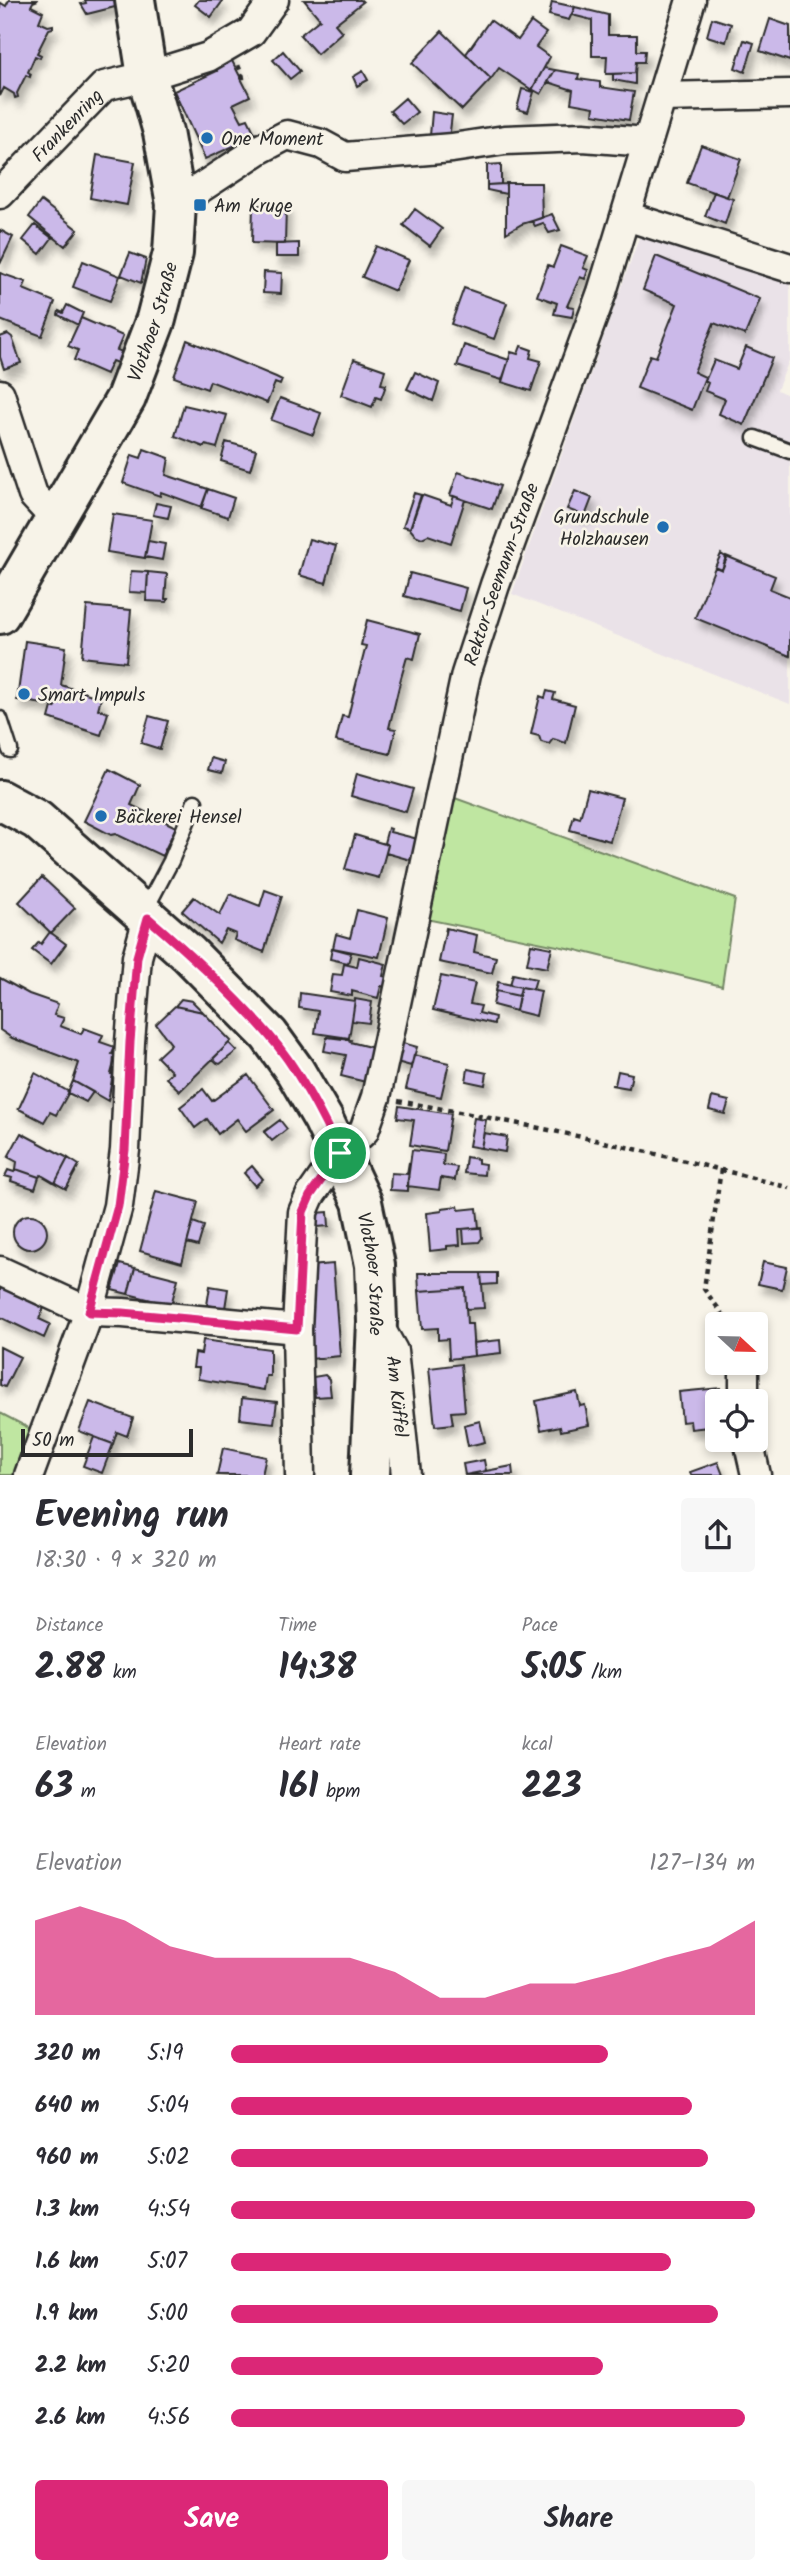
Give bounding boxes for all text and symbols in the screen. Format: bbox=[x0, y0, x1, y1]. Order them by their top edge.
street label: Frankenring bbox=[25, 82, 111, 170]
place label: One Moment bbox=[221, 125, 324, 155]
marker: One Moment bbox=[199, 130, 215, 146]
place label: Am Kruge bbox=[214, 192, 293, 222]
marker: Am Kruge bbox=[192, 197, 208, 213]
street label: Vlothoer Straße bbox=[121, 259, 187, 387]
street label: Rektor-Seemann-Straße bbox=[457, 478, 548, 670]
place label: Grundschule Holzhausen bbox=[553, 503, 649, 555]
marker: Grundschule Holzhausen bbox=[655, 519, 671, 535]
place label: Smart Impuls bbox=[38, 681, 145, 711]
marker: Smart Impuls bbox=[16, 686, 32, 702]
place label: Bäckerei Hensel bbox=[115, 803, 242, 833]
marker: Bäckerei Hensel bbox=[93, 808, 109, 824]
pin bbox=[310, 1123, 370, 1183]
icon: arrive bbox=[321, 1134, 359, 1172]
street label: Vlothoer Straße bbox=[347, 1210, 390, 1337]
north arrow bbox=[705, 1312, 768, 1376]
map controls bbox=[705, 1312, 768, 1452]
street label: Am Küffel bbox=[377, 1354, 415, 1439]
button: locate bbox=[705, 1389, 768, 1452]
scale bar bbox=[21, 1426, 192, 1458]
text: 50 m bbox=[32, 1426, 74, 1456]
text: Evening run bbox=[35, 1487, 229, 1547]
button: share bbox=[681, 1498, 755, 1572]
text: 18:30 · 9 × 320 m bbox=[35, 1543, 217, 1579]
text: Distance bbox=[35, 1611, 103, 1641]
text: Time bbox=[278, 1611, 317, 1641]
text: Pace bbox=[522, 1611, 558, 1641]
text: 2.88 bbox=[35, 1641, 105, 1697]
text: 14:38 bbox=[278, 1641, 356, 1697]
text: 5:05 bbox=[522, 1641, 584, 1697]
text: km bbox=[105, 1658, 137, 1688]
text: /km bbox=[584, 1658, 622, 1688]
text: Elevation bbox=[35, 1730, 107, 1760]
text: Heart rate bbox=[278, 1730, 361, 1760]
text: kcal bbox=[522, 1730, 553, 1760]
text: 63 bbox=[35, 1760, 73, 1816]
text: 161 bbox=[278, 1760, 318, 1816]
text: 223 bbox=[522, 1760, 582, 1816]
text: m bbox=[73, 1777, 96, 1807]
text: bpm bbox=[318, 1777, 360, 1807]
text: Elevation bbox=[35, 1846, 122, 1882]
text: 127–134 m bbox=[649, 1846, 755, 1882]
text: 320 m bbox=[35, 2036, 100, 2072]
text: 5:19 bbox=[147, 2036, 183, 2072]
text: 640 m bbox=[35, 2088, 100, 2124]
text: 5:04 bbox=[147, 2088, 189, 2124]
text: 960 m bbox=[35, 2140, 99, 2176]
text: 5:02 bbox=[147, 2140, 190, 2176]
text: 1.3 km bbox=[35, 2192, 99, 2228]
text: 4:54 bbox=[147, 2192, 190, 2228]
text: 1.6 km bbox=[35, 2244, 99, 2280]
text: 5:07 bbox=[147, 2244, 187, 2280]
text: 1.9 km bbox=[35, 2296, 98, 2332]
text: 5:00 bbox=[147, 2296, 188, 2332]
text: 2.2 km bbox=[35, 2348, 106, 2384]
text: 5:20 bbox=[147, 2348, 190, 2384]
text: 2.6 km bbox=[35, 2400, 105, 2436]
text: 4:56 bbox=[147, 2400, 190, 2436]
button: Save bbox=[35, 2480, 388, 2560]
button: Share bbox=[402, 2480, 755, 2560]

